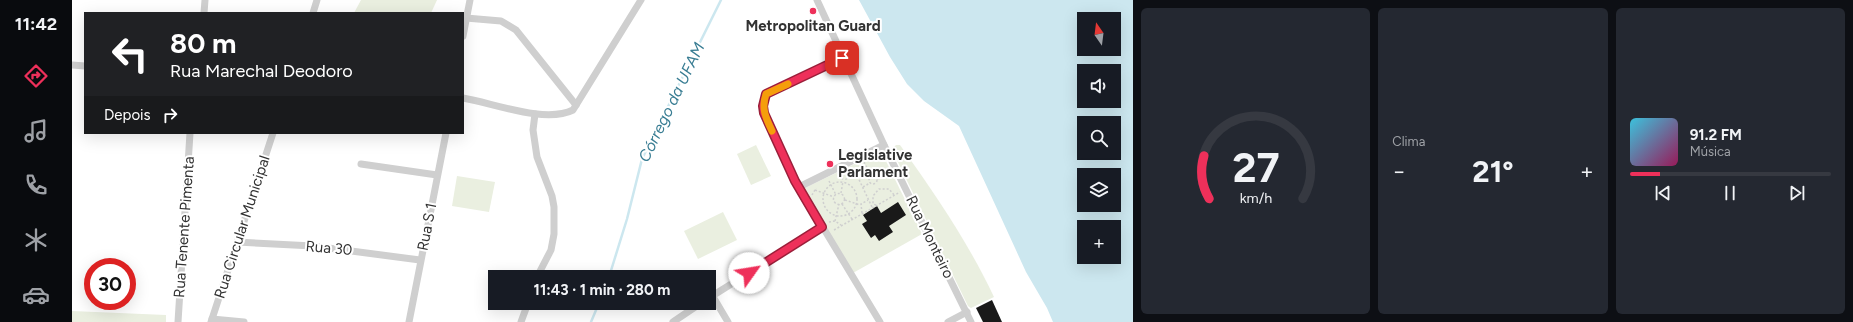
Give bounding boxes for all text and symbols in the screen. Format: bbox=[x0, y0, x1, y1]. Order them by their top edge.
marker: Metropolitan Guard bbox=[808, 6, 818, 16]
north arrow bbox=[1077, 12, 1121, 56]
map controls bbox=[1077, 12, 1121, 264]
text: 11:42 bbox=[15, 13, 57, 35]
place label: Metropolitan Guard bbox=[745, 17, 881, 35]
text: 80 m bbox=[170, 26, 236, 60]
icon: left bbox=[104, 28, 156, 80]
water label: Córrego da UFAM bbox=[634, 39, 709, 165]
pin bbox=[825, 41, 859, 75]
icon: arrive bbox=[831, 47, 853, 69]
text: Rua Marechal Deodoro bbox=[170, 60, 353, 82]
icon: directions bbox=[22, 62, 50, 90]
button: sound bbox=[1077, 64, 1121, 108]
icon: right bbox=[159, 104, 181, 126]
text: Depois bbox=[104, 106, 151, 124]
button: search bbox=[1077, 116, 1121, 160]
icon: music bbox=[22, 117, 50, 145]
text: 91.2 FM bbox=[1690, 126, 1742, 144]
text: Clima bbox=[1392, 134, 1425, 149]
text: 27 bbox=[1232, 142, 1279, 192]
text: Música bbox=[1690, 144, 1731, 159]
place label: Legislative Parlament bbox=[838, 146, 913, 181]
street label: Rua Circular Municipal bbox=[210, 153, 274, 301]
text: 21° bbox=[1472, 153, 1514, 190]
street label: Rua Tenente Pimenta bbox=[170, 156, 198, 298]
text: − bbox=[1392, 158, 1406, 185]
text: + bbox=[1580, 158, 1594, 185]
marker: Legislative Parlament bbox=[825, 159, 835, 169]
button: layers bbox=[1077, 168, 1121, 212]
icon: phone bbox=[22, 171, 50, 199]
icon: previous bbox=[1652, 182, 1674, 204]
icon: pause bbox=[1719, 182, 1741, 204]
icon: next bbox=[1786, 182, 1808, 204]
text: km/h bbox=[1239, 189, 1272, 207]
street label: Rua Monteiro bbox=[902, 193, 958, 282]
street label: Rua S 1 bbox=[414, 202, 440, 252]
button: + bbox=[1077, 220, 1121, 264]
icon: climate bbox=[22, 226, 50, 254]
street label: Rua 30 bbox=[305, 237, 353, 259]
position arrow bbox=[728, 252, 770, 294]
speed limit sign: 30 bbox=[84, 258, 136, 310]
icon: car bbox=[22, 281, 50, 309]
text: 11:43 · 1 min · 280 m bbox=[534, 281, 670, 299]

